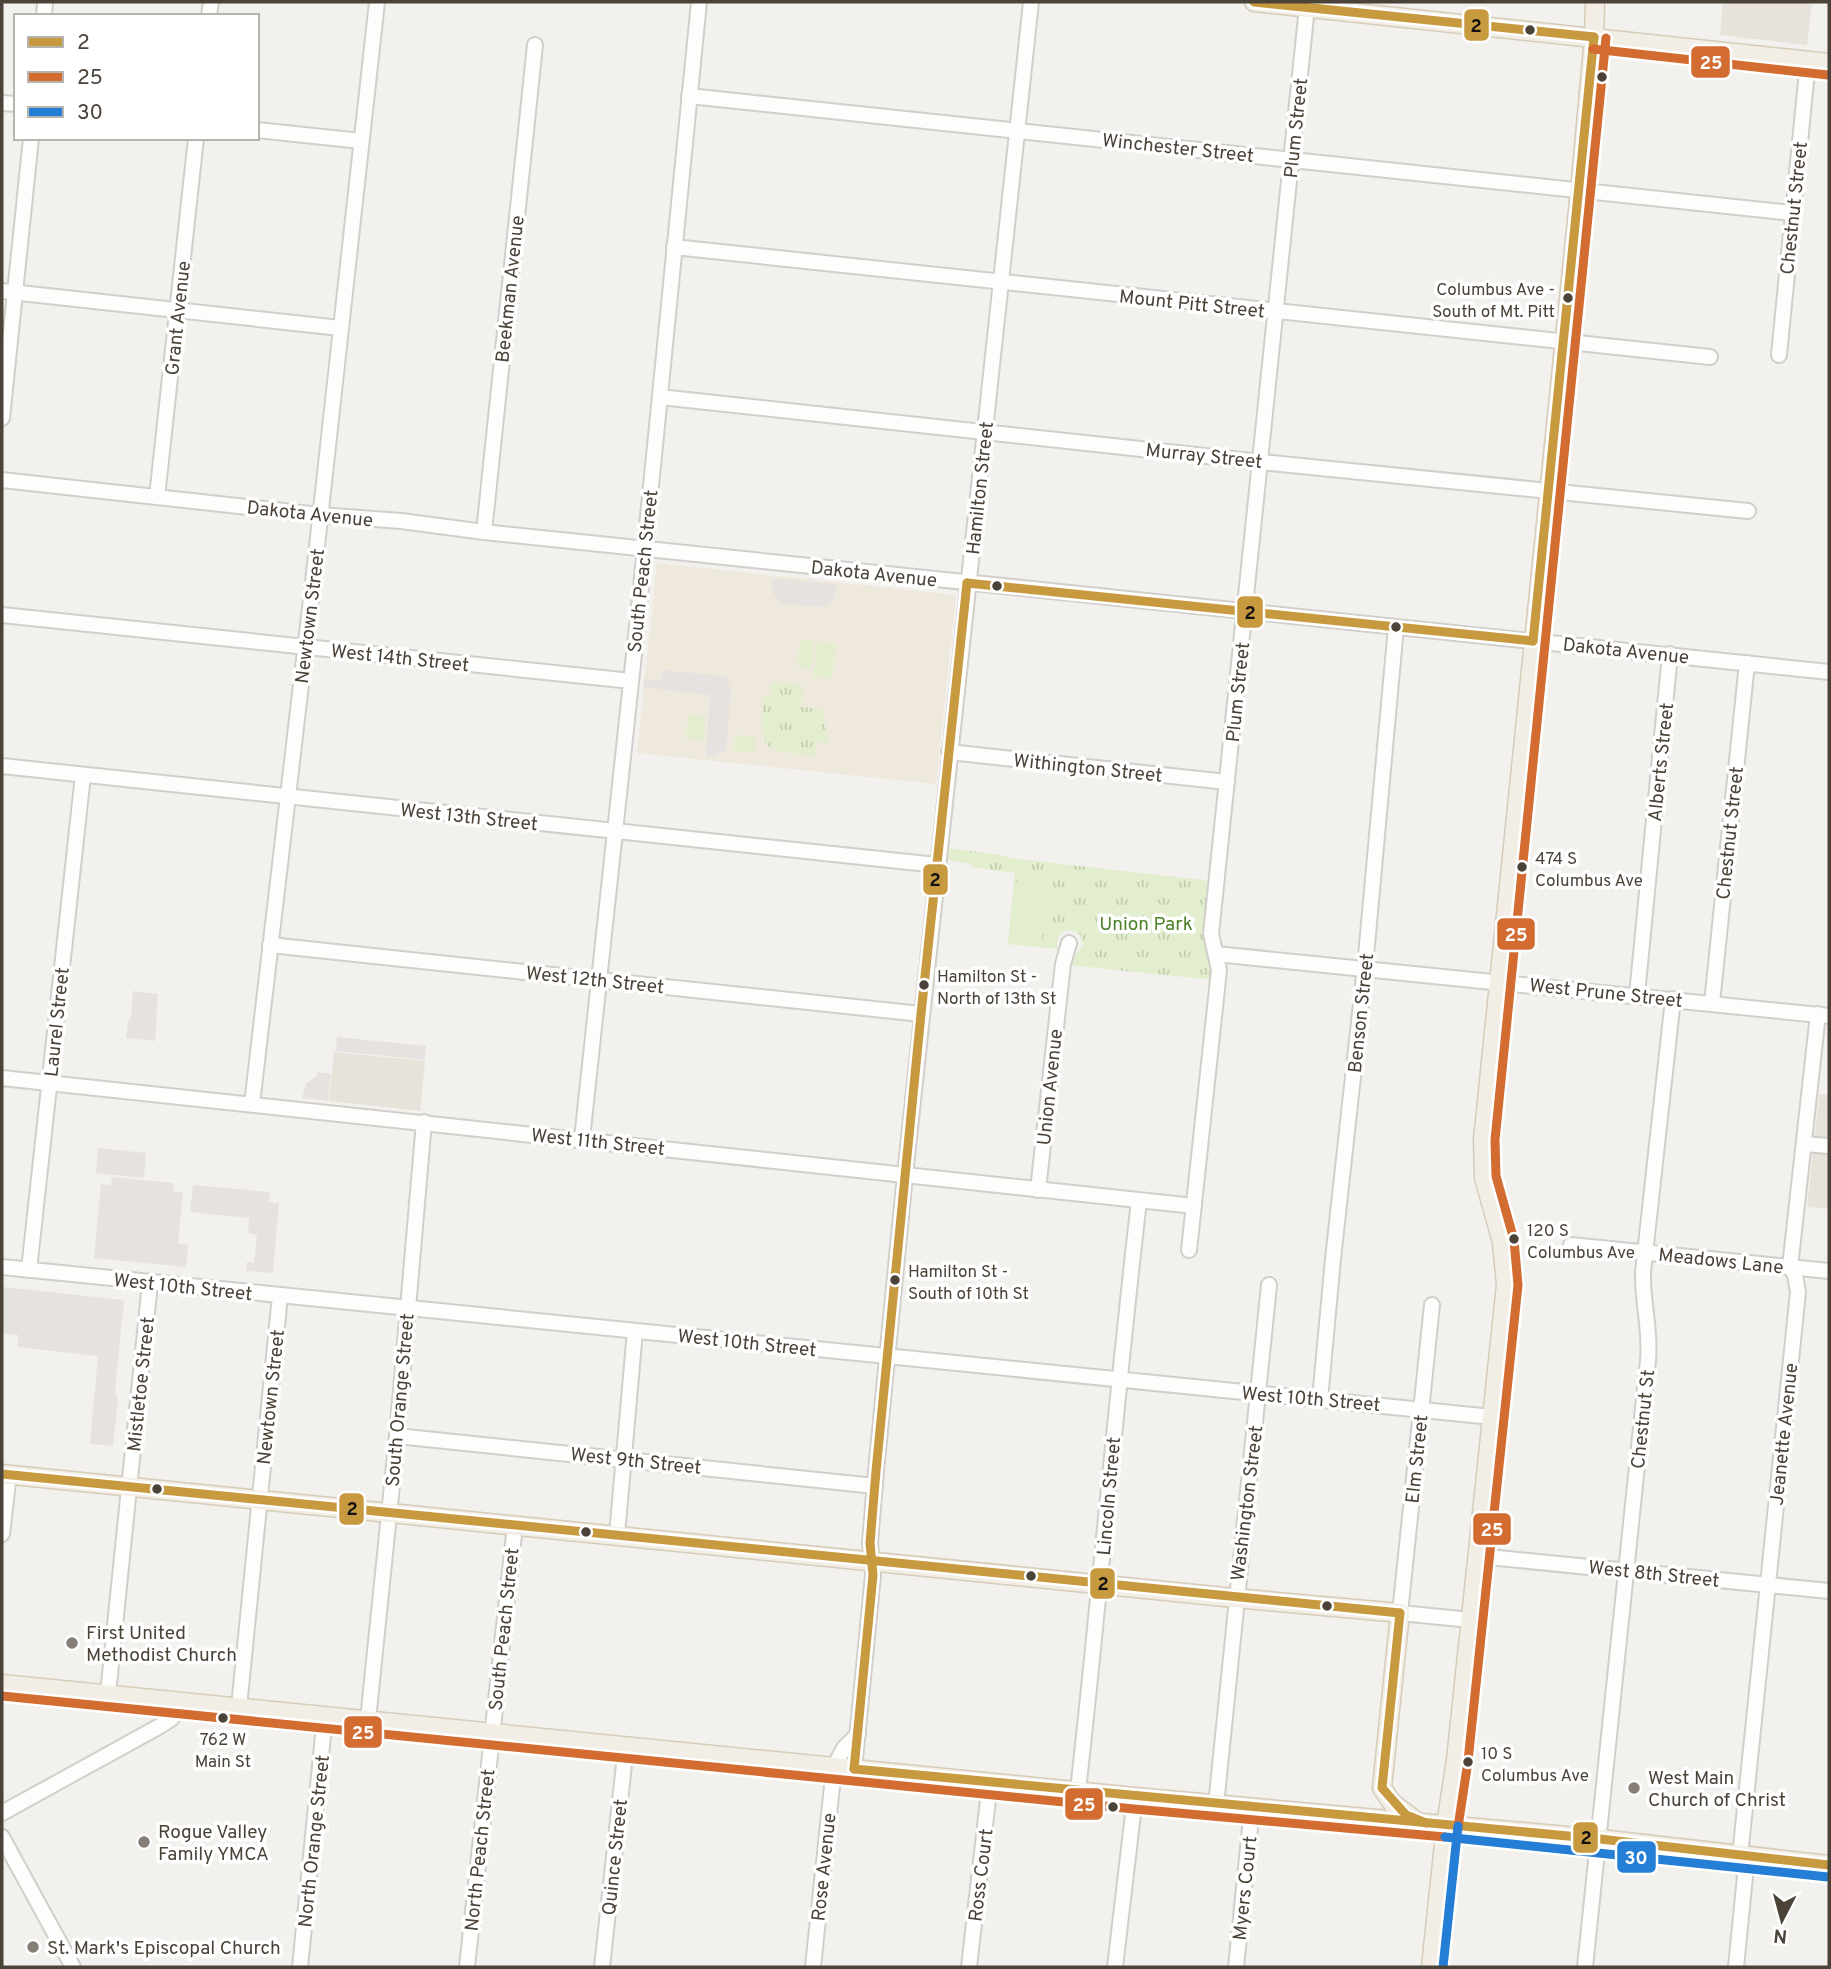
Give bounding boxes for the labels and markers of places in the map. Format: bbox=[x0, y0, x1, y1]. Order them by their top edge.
unlabelled marker bbox=[1523, 23, 1537, 37]
unlabelled marker bbox=[1595, 70, 1609, 84]
place label: Columbus Ave - South of Mt. Pitt bbox=[1432, 280, 1555, 324]
marker: Columbus Ave - South of Mt. Pitt bbox=[1561, 291, 1575, 305]
unlabelled marker bbox=[990, 579, 1004, 593]
unlabelled marker bbox=[1389, 620, 1403, 634]
place label: 474 S Columbus Ave bbox=[1535, 849, 1643, 893]
marker: 474 S Columbus Ave bbox=[1515, 860, 1529, 874]
place label: Hamilton St - North of 13th St bbox=[937, 967, 1056, 1011]
marker: Hamilton St - North of 13th St bbox=[917, 978, 931, 992]
place label: 120 S Columbus Ave bbox=[1527, 1221, 1635, 1265]
marker: 120 S Columbus Ave bbox=[1507, 1232, 1521, 1246]
place label: Hamilton St - South of 10th St bbox=[908, 1262, 1029, 1306]
marker: Hamilton St - South of 10th St bbox=[888, 1273, 902, 1287]
unlabelled marker bbox=[150, 1482, 164, 1496]
unlabelled marker bbox=[579, 1525, 593, 1539]
unlabelled marker bbox=[1024, 1569, 1038, 1583]
unlabelled marker bbox=[1320, 1599, 1334, 1613]
place label: First United Methodist Church bbox=[86, 1622, 237, 1668]
marker: First United Methodist Church bbox=[64, 1635, 80, 1651]
marker: 762 W Main St bbox=[216, 1711, 230, 1725]
place label: 762 W Main St bbox=[195, 1730, 251, 1774]
place label: 10 S Columbus Ave bbox=[1481, 1744, 1589, 1788]
marker: 10 S Columbus Ave bbox=[1461, 1755, 1475, 1769]
place label: West Main Church of Christ bbox=[1648, 1767, 1786, 1813]
marker: West Main Church of Christ bbox=[1626, 1780, 1642, 1796]
unlabelled marker bbox=[1106, 1800, 1120, 1814]
place label: Rogue Valley Family YMCA bbox=[158, 1821, 269, 1867]
marker: Rogue Valley Family YMCA bbox=[136, 1834, 152, 1850]
place label: St. Mark's Episcopal Church bbox=[47, 1937, 281, 1961]
marker: St. Mark's Episcopal Church bbox=[25, 1939, 41, 1955]

